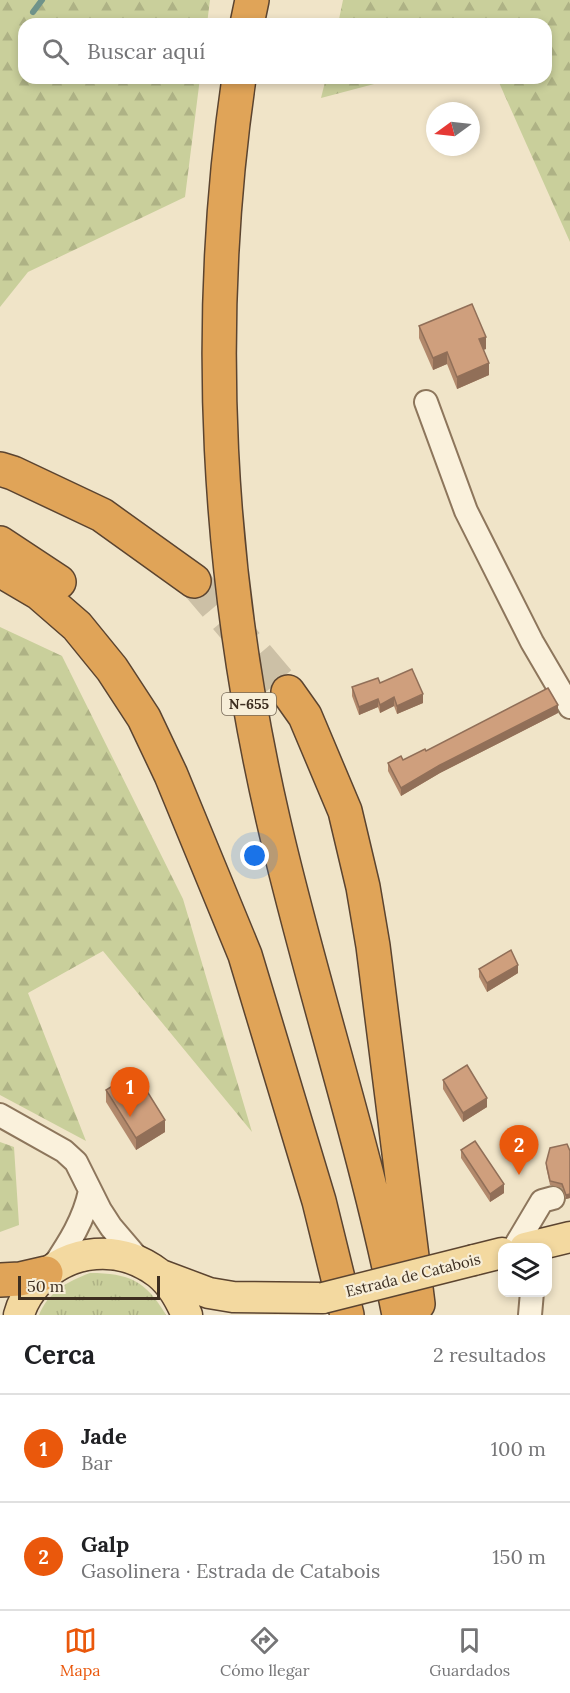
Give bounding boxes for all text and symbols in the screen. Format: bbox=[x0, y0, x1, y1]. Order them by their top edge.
search box bbox=[18, 18, 552, 84]
icon: search bbox=[39, 35, 72, 68]
text: Buscar aquí bbox=[87, 37, 205, 65]
north arrow bbox=[426, 102, 480, 156]
road number: N-655 bbox=[222, 693, 276, 715]
your location bbox=[240, 841, 269, 870]
pin: 1 bbox=[110, 1068, 150, 1117]
pin: 2 bbox=[500, 1126, 538, 1175]
map controls bbox=[498, 1243, 552, 1297]
button: layers bbox=[498, 1243, 552, 1297]
street label: Estrada de Catabois bbox=[344, 1249, 482, 1301]
scale bar bbox=[18, 1273, 160, 1300]
text: 50 m bbox=[27, 1276, 64, 1296]
text: Cerca bbox=[24, 1338, 95, 1371]
text: 2 resultados bbox=[433, 1342, 546, 1367]
text: Jade bbox=[81, 1422, 127, 1450]
text: 1 bbox=[39, 1436, 48, 1461]
text: 100 m bbox=[491, 1436, 546, 1461]
text: Bar bbox=[81, 1450, 112, 1475]
text: Galp bbox=[81, 1530, 129, 1558]
text: 2 bbox=[38, 1544, 49, 1569]
text: 150 m bbox=[492, 1544, 546, 1569]
text: Gasolinera · Estrada de Catabois bbox=[81, 1558, 380, 1583]
tab: Mapa bbox=[60, 1624, 101, 1680]
tab: Cómo llegar bbox=[220, 1624, 310, 1680]
tab: Guardados bbox=[429, 1624, 510, 1680]

